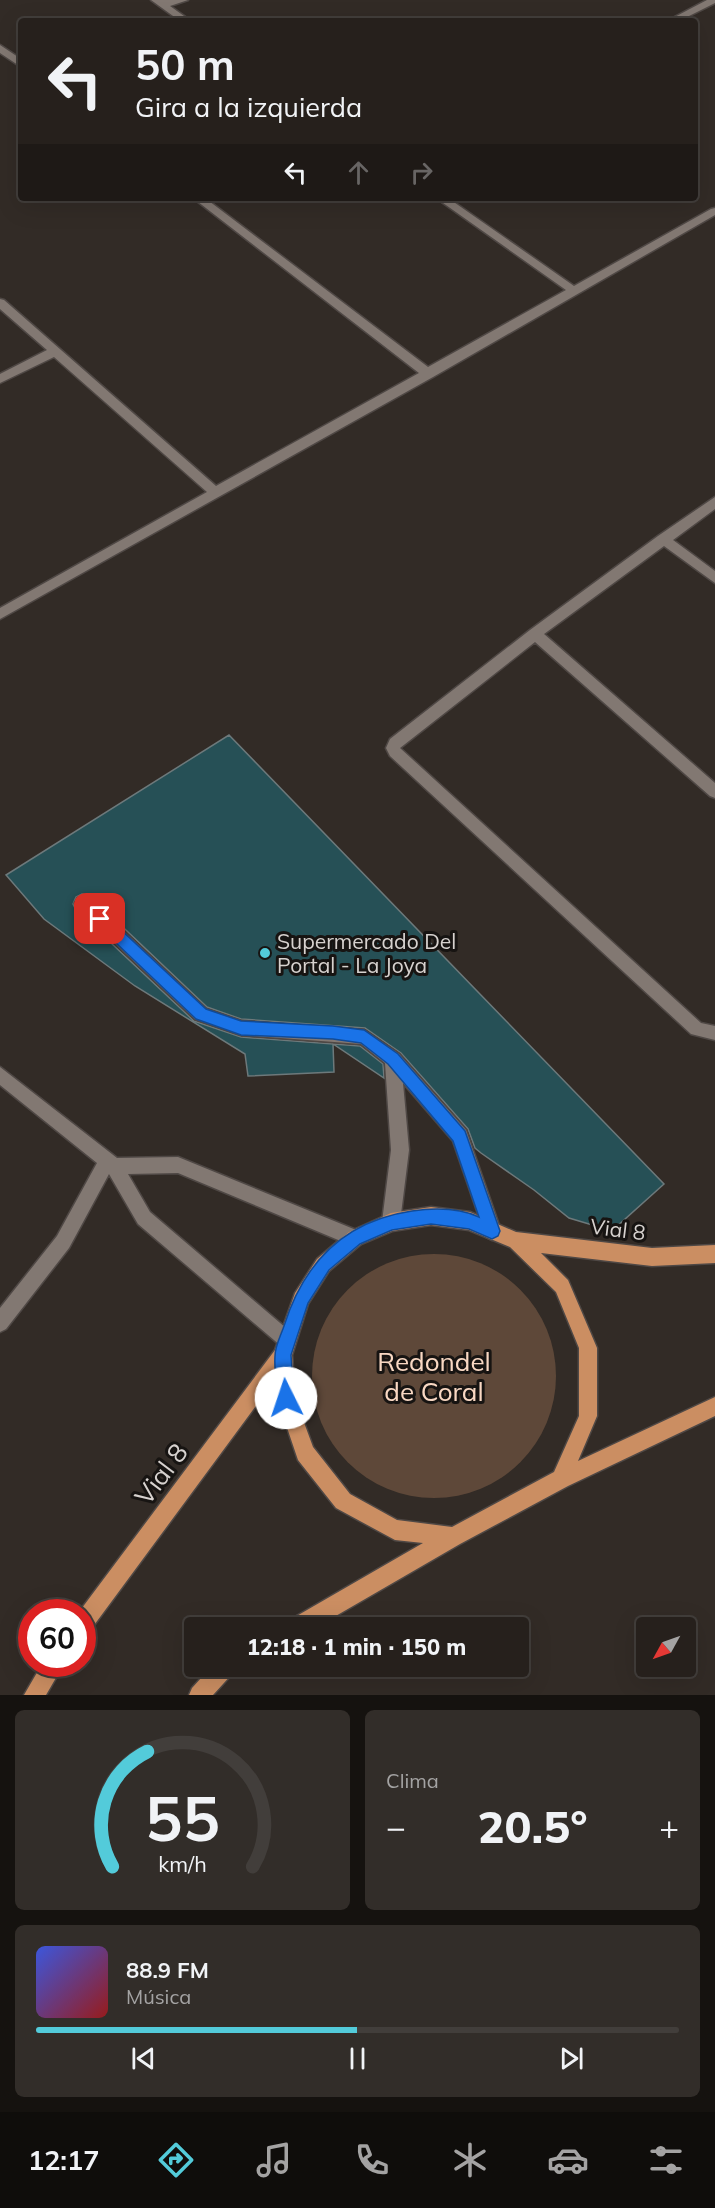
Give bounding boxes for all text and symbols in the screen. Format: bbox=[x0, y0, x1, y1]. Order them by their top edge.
text: 50 m bbox=[135, 38, 235, 91]
icon: left bbox=[36, 42, 114, 120]
text: Gira a la izquierda bbox=[135, 90, 362, 124]
icon: left bbox=[279, 156, 312, 189]
icon: ahead bbox=[342, 156, 375, 189]
icon: right bbox=[405, 156, 438, 189]
pin bbox=[74, 893, 125, 944]
icon: arrive bbox=[83, 902, 116, 935]
place label: Supermercado Del Portal - La Joya bbox=[277, 928, 456, 978]
marker: Supermercado Del Portal - La Joya bbox=[258, 946, 272, 960]
street label: Vial 8 bbox=[589, 1213, 647, 1245]
park label: Redondel de Coral bbox=[377, 1345, 491, 1408]
position arrow bbox=[254, 1366, 318, 1430]
street label: Vial 8 bbox=[127, 1437, 195, 1511]
speed limit sign: 60 bbox=[18, 1599, 96, 1677]
north arrow bbox=[636, 1617, 696, 1677]
map controls bbox=[636, 1617, 696, 1677]
text: 12:18 · 1 min · 150 m bbox=[247, 1633, 466, 1661]
text: Clima bbox=[386, 1768, 439, 1793]
text: 55 bbox=[145, 1778, 220, 1857]
text: 20.5° bbox=[478, 1798, 587, 1854]
text: − bbox=[386, 1806, 406, 1847]
text: + bbox=[659, 1806, 679, 1847]
text: km/h bbox=[158, 1850, 207, 1877]
text: 88.9 FM bbox=[126, 1956, 209, 1984]
text: Música bbox=[126, 1984, 191, 2009]
icon: previous bbox=[127, 2042, 160, 2075]
icon: pause bbox=[341, 2042, 374, 2075]
icon: next bbox=[555, 2042, 588, 2075]
icon: directions bbox=[155, 2139, 197, 2181]
icon: music bbox=[253, 2139, 295, 2181]
icon: phone bbox=[351, 2139, 393, 2181]
icon: climate bbox=[449, 2139, 491, 2181]
icon: car bbox=[547, 2139, 589, 2181]
icon: filters bbox=[645, 2139, 687, 2181]
text: 12:17 bbox=[28, 2143, 99, 2177]

